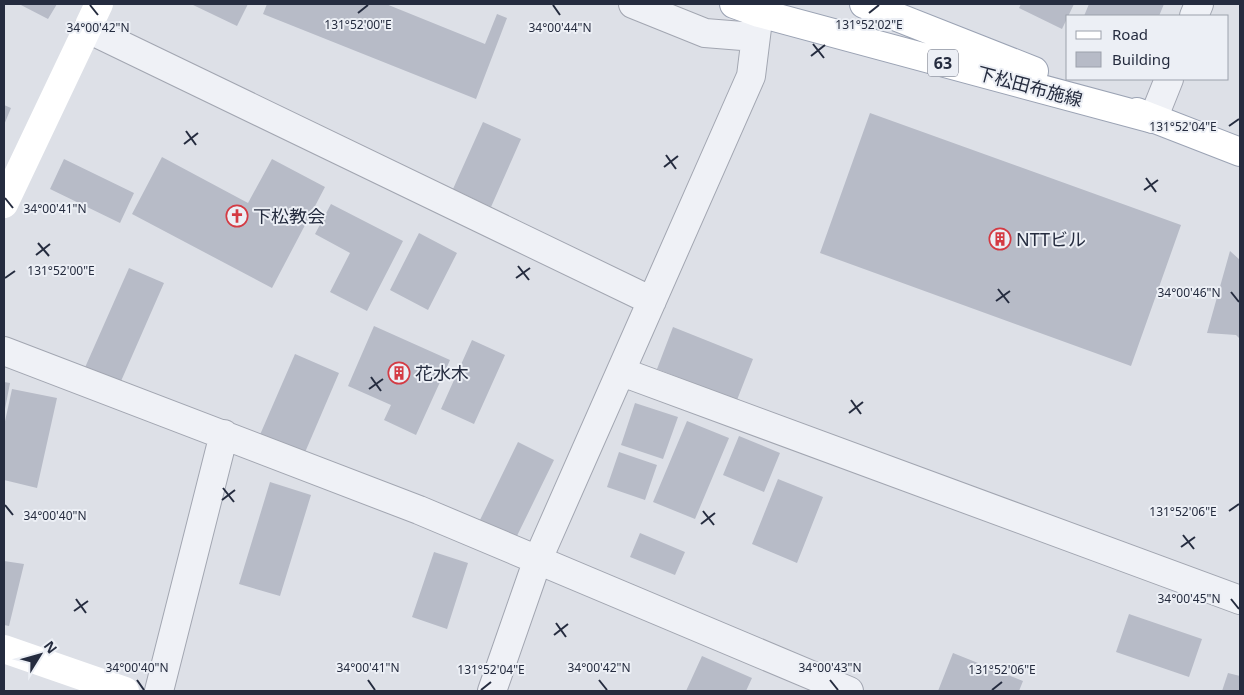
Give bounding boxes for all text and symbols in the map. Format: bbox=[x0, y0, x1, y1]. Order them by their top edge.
legend bbox=[1066, 15, 1229, 80]
text: 131°52'00"E bbox=[324, 16, 392, 33]
text: 131°52'02"E bbox=[835, 16, 903, 33]
text: 34°00'42"N bbox=[66, 19, 130, 36]
text: 34°00'44"N bbox=[528, 19, 592, 36]
text: Road bbox=[1112, 24, 1148, 44]
road number: 63 bbox=[928, 49, 958, 76]
text: Building bbox=[1112, 49, 1170, 69]
street label: 下松田布施線 bbox=[975, 60, 1085, 112]
text: 131°52'04"E bbox=[1149, 118, 1217, 135]
text: 34°00'41"N bbox=[23, 200, 87, 217]
church icon: 下松教会 bbox=[225, 204, 249, 228]
place label: 下松教会 bbox=[253, 204, 325, 228]
building icon: NTTビル bbox=[988, 227, 1012, 251]
place label: NTTビル bbox=[1016, 227, 1086, 251]
text: 131°52'00"E bbox=[27, 262, 95, 279]
text: 34°00'46"N bbox=[1157, 284, 1221, 301]
building icon: 花水木 bbox=[387, 361, 411, 385]
place label: 花水木 bbox=[415, 361, 469, 385]
text: 131°52'06"E bbox=[1149, 503, 1217, 520]
text: 34°00'40"N bbox=[23, 507, 87, 524]
text: 34°00'45"N bbox=[1157, 590, 1221, 607]
north arrow bbox=[15, 630, 65, 680]
text: N bbox=[40, 637, 62, 657]
text: 34°00'40"N bbox=[105, 659, 169, 676]
text: 34°00'41"N bbox=[336, 659, 400, 676]
text: 34°00'42"N bbox=[567, 659, 631, 676]
text: 34°00'43"N bbox=[798, 659, 862, 676]
text: 131°52'04"E bbox=[457, 661, 525, 678]
text: 131°52'06"E bbox=[968, 661, 1036, 678]

